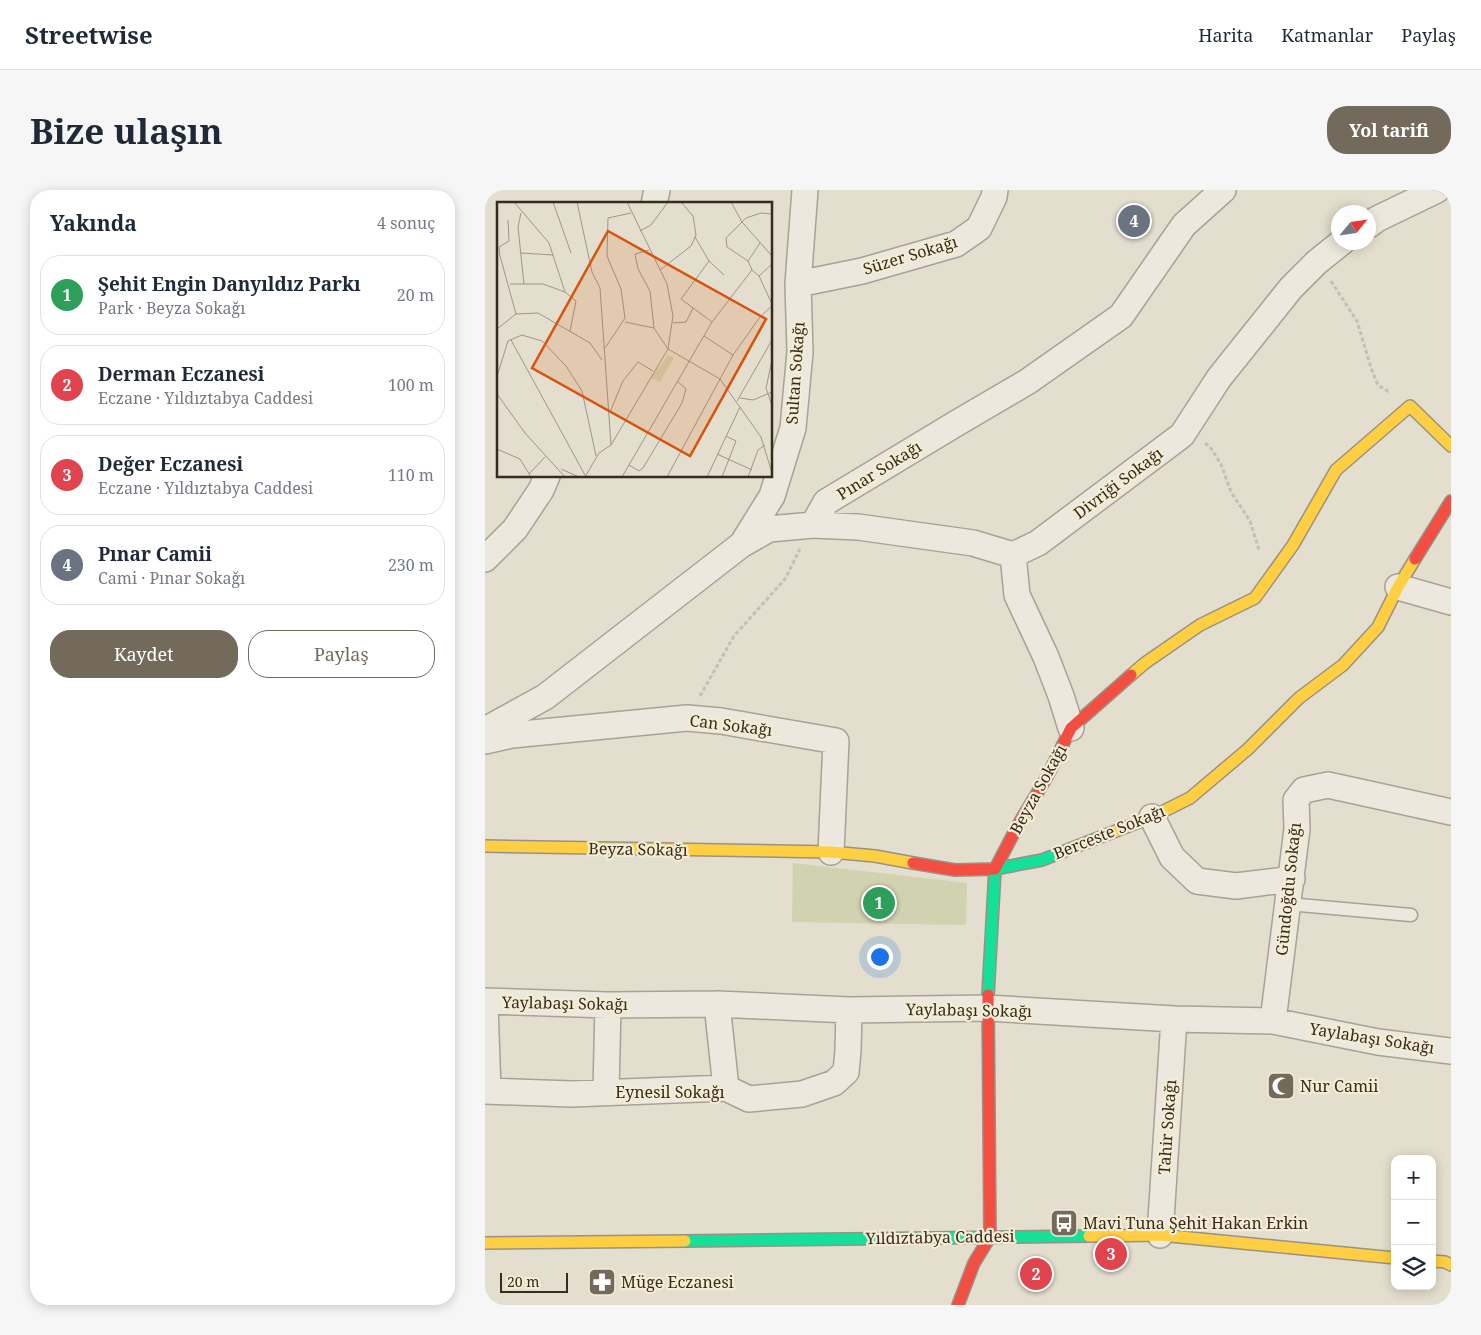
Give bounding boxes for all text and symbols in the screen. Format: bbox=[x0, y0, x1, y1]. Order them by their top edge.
text: Streetwise bbox=[25, 18, 153, 51]
text: Harita bbox=[1198, 23, 1253, 47]
text: Katmanlar bbox=[1281, 23, 1373, 47]
text: Paylaş bbox=[1401, 23, 1456, 47]
button: Yol tarifi bbox=[1327, 106, 1451, 154]
text: Bize ulaşın bbox=[30, 107, 223, 154]
inset map bbox=[497, 202, 773, 478]
pin: 4 bbox=[1118, 202, 1150, 240]
north arrow bbox=[1331, 205, 1376, 250]
text: Yakında bbox=[50, 209, 137, 237]
text: 4 sonuç bbox=[377, 212, 435, 234]
street label: Süzer Sokağı bbox=[860, 230, 960, 280]
text: Şehit Engin Danyıldız Parkı bbox=[98, 271, 361, 297]
text: 1 bbox=[62, 284, 72, 306]
text: 20 m bbox=[397, 284, 434, 306]
text: Park · Beyza Sokağı bbox=[98, 297, 245, 319]
street label: Sultan Sokağı bbox=[780, 321, 810, 425]
text: Derman Eczanesi bbox=[98, 361, 264, 387]
text: 2 bbox=[62, 374, 72, 396]
text: 100 m bbox=[388, 374, 434, 396]
text: Eczane · Yıldıztabya Caddesi bbox=[98, 387, 313, 409]
street label: Pınar Sokağı bbox=[833, 435, 925, 505]
street label: Divriği Sokağı bbox=[1069, 442, 1167, 524]
text: Değer Eczanesi bbox=[98, 451, 243, 477]
text: 3 bbox=[62, 464, 72, 486]
text: 110 m bbox=[388, 464, 434, 486]
text: Eczane · Yıldıztabya Caddesi bbox=[98, 477, 313, 499]
text: Pınar Camii bbox=[98, 541, 212, 567]
text: 4 bbox=[62, 554, 72, 576]
text: 230 m bbox=[388, 554, 434, 576]
text: Cami · Pınar Sokağı bbox=[98, 567, 245, 589]
button: Kaydet bbox=[50, 630, 238, 678]
button: Paylaş bbox=[248, 630, 435, 678]
street label: Can Sokağı bbox=[688, 709, 774, 741]
street label: Beyza Sokağı bbox=[1004, 740, 1072, 838]
street label: Berceste Sokağı bbox=[1050, 800, 1168, 864]
street label: Gündoğdu Sokağı bbox=[1270, 821, 1306, 957]
street label: Beyza Sokağı bbox=[588, 837, 688, 861]
pin: 1 bbox=[863, 884, 895, 922]
your location bbox=[867, 944, 893, 970]
street label: Yaylabaşı Sokağı bbox=[501, 991, 628, 1015]
street label: Yaylabaşı Sokağı bbox=[905, 998, 1032, 1022]
street label: Yaylabaşı Sokağı bbox=[1307, 1017, 1436, 1059]
mosque icon: Nur Camii bbox=[1266, 1071, 1296, 1101]
place label: Nur Camii bbox=[1300, 1075, 1378, 1097]
street label: Tahir Sokağı bbox=[1153, 1079, 1181, 1175]
street label: Eynesil Sokağı bbox=[615, 1081, 725, 1103]
map controls bbox=[1391, 1155, 1436, 1290]
button: + bbox=[1391, 1155, 1436, 1200]
button: − bbox=[1391, 1200, 1436, 1245]
bus stop icon: Mavi Tuna Şehit Hakan Erkin bbox=[1049, 1208, 1079, 1238]
place label: Mavi Tuna Şehit Hakan Erkin bbox=[1083, 1212, 1308, 1234]
street label: Yıldıztabya Caddesi bbox=[864, 1225, 1015, 1249]
pin: 3 bbox=[1095, 1235, 1127, 1273]
button: layers bbox=[1391, 1245, 1436, 1290]
pin: 2 bbox=[1020, 1255, 1052, 1293]
pharmacy icon: Müge Eczanesi bbox=[587, 1267, 617, 1297]
scale bar bbox=[500, 1270, 567, 1293]
place label: Müge Eczanesi bbox=[621, 1271, 734, 1293]
text: 20 m bbox=[507, 1272, 540, 1291]

